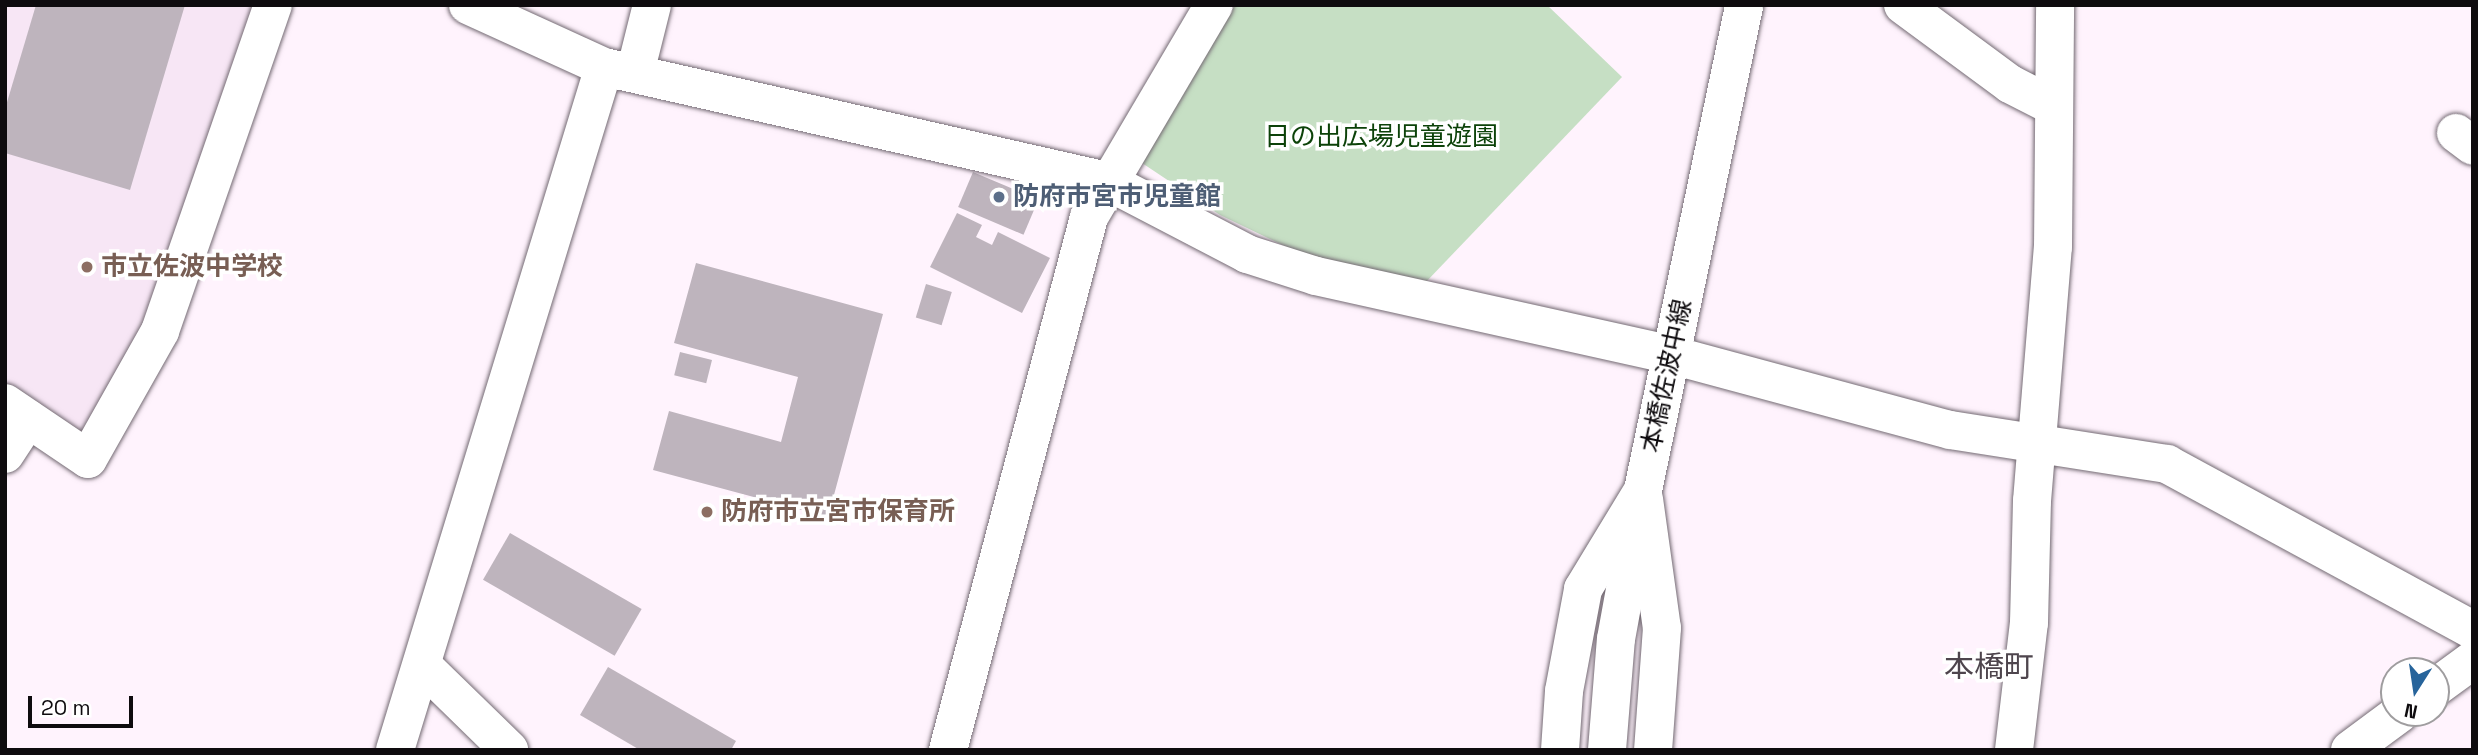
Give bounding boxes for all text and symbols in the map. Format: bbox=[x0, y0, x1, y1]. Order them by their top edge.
park label: 日の出広場児童遊園 bbox=[1264, 121, 1498, 153]
place label: 防府市宮市児童館 bbox=[1013, 181, 1221, 213]
marker: 防府市宮市児童館 bbox=[991, 189, 1007, 205]
place label: 市立佐波中学校 bbox=[101, 251, 283, 283]
marker: 市立佐波中学校 bbox=[79, 259, 95, 275]
street label: 本橋佐波中線 bbox=[1636, 296, 1698, 456]
place label: 防府市立宮市保育所 bbox=[721, 496, 955, 528]
marker: 防府市立宮市保育所 bbox=[699, 504, 715, 520]
district label: 本橋町 bbox=[1944, 649, 2034, 685]
north arrow bbox=[2380, 657, 2450, 727]
scale bar bbox=[32, 682, 136, 726]
text: 20 m bbox=[41, 694, 91, 721]
text: N bbox=[2402, 698, 2420, 725]

